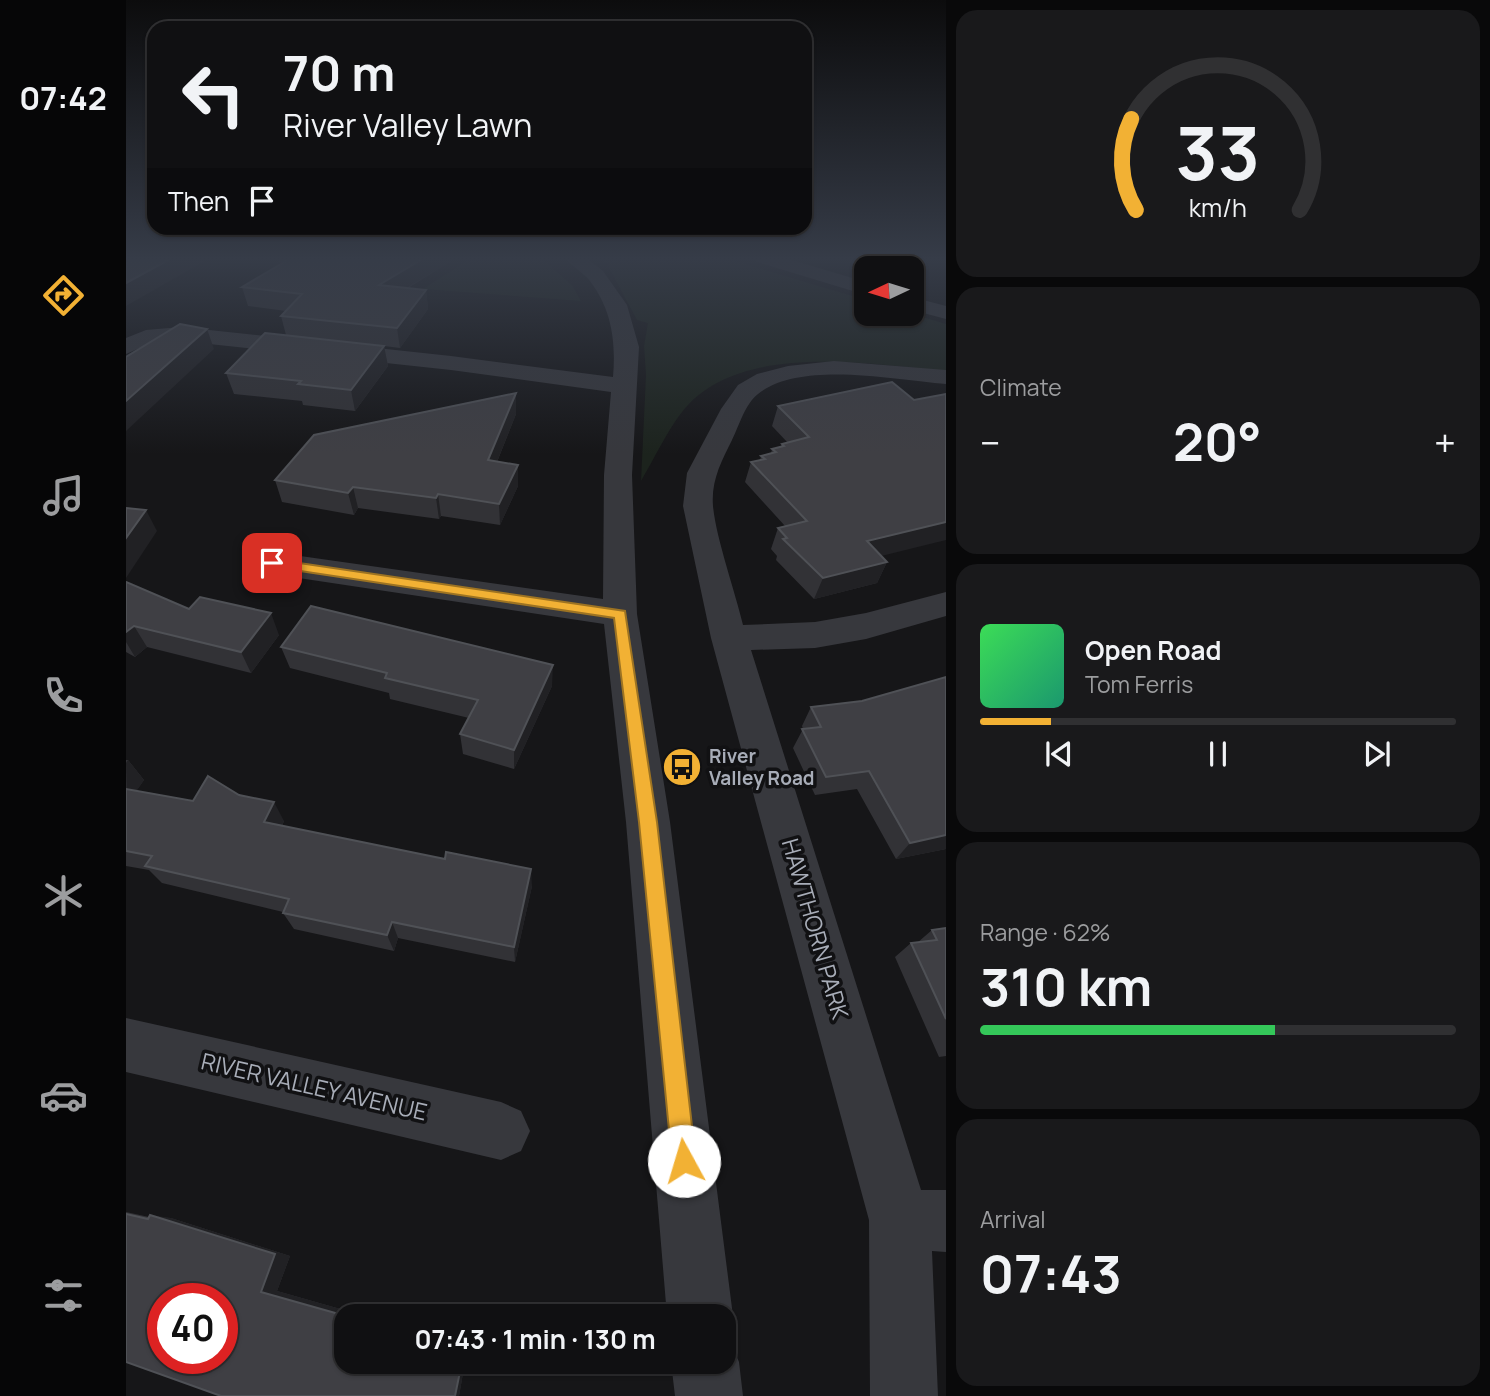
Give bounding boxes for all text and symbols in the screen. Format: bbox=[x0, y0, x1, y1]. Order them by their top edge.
text: 70 m bbox=[283, 39, 395, 106]
icon: left bbox=[168, 49, 259, 140]
text: 07:42 bbox=[19, 76, 107, 120]
text: 33 bbox=[1176, 102, 1260, 202]
text: River Valley Lawn bbox=[283, 103, 532, 147]
icon: arrive bbox=[243, 182, 281, 220]
text: Then bbox=[168, 183, 229, 219]
text: km/h bbox=[1189, 189, 1247, 224]
north arrow bbox=[854, 256, 924, 326]
map controls bbox=[854, 256, 924, 326]
icon: directions bbox=[39, 271, 88, 320]
text: Climate bbox=[980, 371, 1062, 403]
text: 20° bbox=[1173, 406, 1262, 477]
text: − bbox=[980, 416, 1001, 468]
text: + bbox=[1434, 416, 1456, 468]
icon: music bbox=[39, 471, 88, 520]
pin bbox=[242, 533, 302, 593]
icon: arrive bbox=[253, 544, 291, 582]
text: Open Road bbox=[1085, 632, 1221, 668]
text: Tom Ferris bbox=[1085, 668, 1193, 700]
icon: phone bbox=[39, 671, 88, 720]
icon: previous bbox=[1040, 735, 1078, 773]
icon: pause bbox=[1199, 735, 1237, 773]
icon: next bbox=[1358, 735, 1396, 773]
place label: River Valley Road bbox=[709, 743, 815, 791]
bus stop icon: River Valley Road bbox=[661, 746, 703, 788]
street label: HAWTHORN PARK bbox=[775, 835, 857, 1023]
icon: climate bbox=[39, 871, 88, 920]
text: Range · 62% bbox=[980, 916, 1111, 948]
text: 310 km bbox=[980, 951, 1152, 1022]
street label: RIVER VALLEY AVENUE bbox=[198, 1044, 430, 1128]
icon: car bbox=[39, 1071, 88, 1120]
position arrow bbox=[647, 1124, 721, 1198]
text: Arrival bbox=[980, 1203, 1046, 1235]
text: 07:43 bbox=[980, 1238, 1122, 1309]
icon: filters bbox=[39, 1271, 88, 1320]
speed limit sign: 40 bbox=[147, 1283, 238, 1374]
text: 07:43 · 1 min · 130 m bbox=[414, 1321, 656, 1357]

